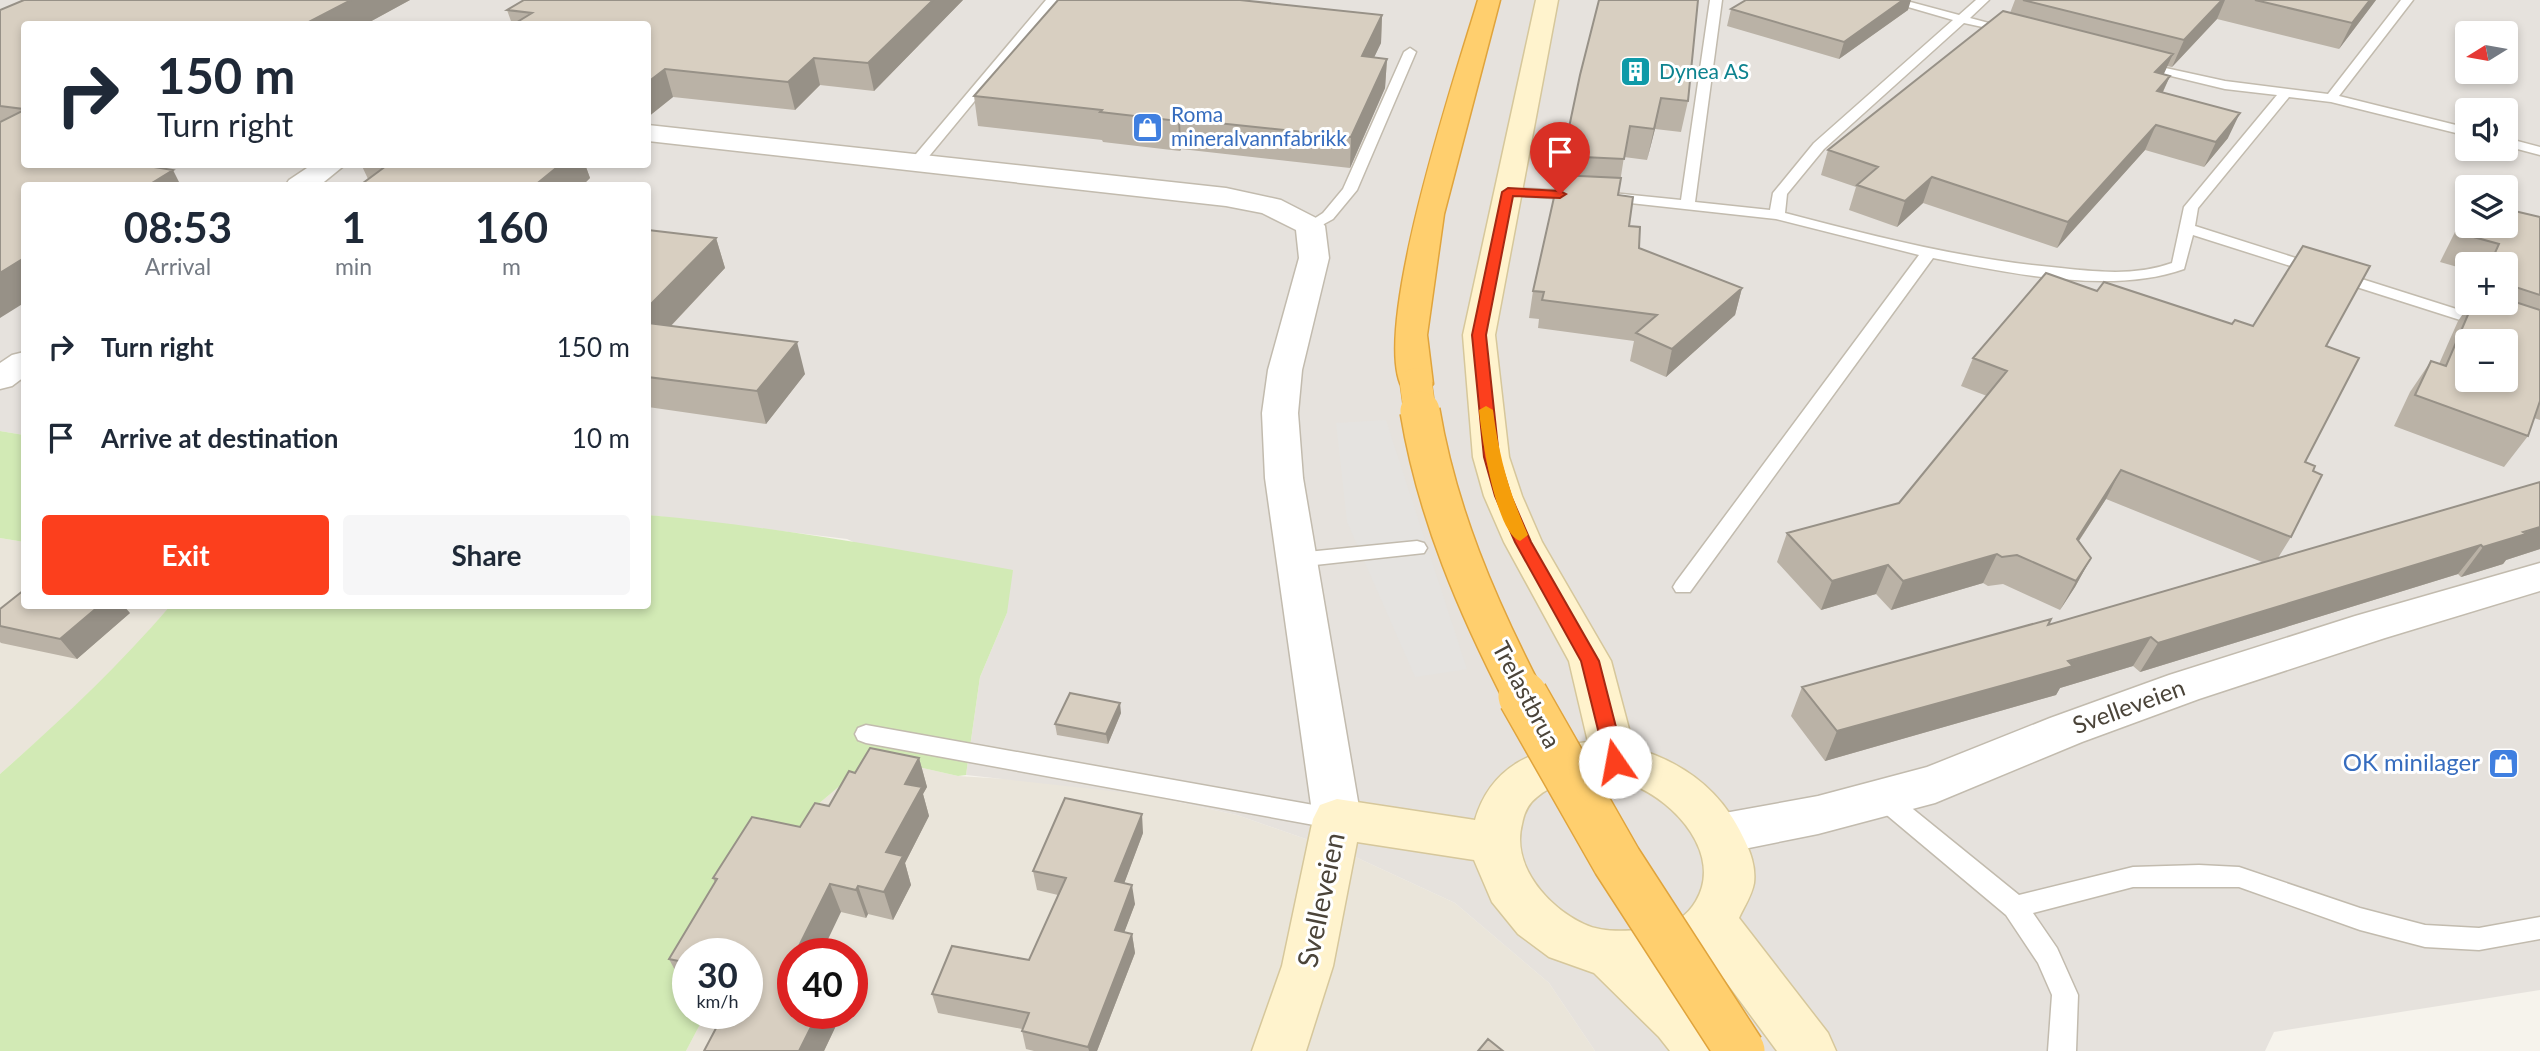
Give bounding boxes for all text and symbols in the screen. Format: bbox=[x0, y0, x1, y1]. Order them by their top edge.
north arrow bbox=[2455, 21, 2518, 84]
map controls bbox=[2455, 21, 2518, 392]
text: 150 m bbox=[157, 46, 295, 104]
icon: right bbox=[42, 49, 133, 140]
building icon: Dynea AS bbox=[1619, 55, 1653, 89]
place label: Dynea AS bbox=[1659, 58, 1749, 83]
button: sound bbox=[2455, 98, 2518, 161]
place label: Roma mineralvannfabrikk bbox=[1171, 101, 1347, 150]
text: Turn right bbox=[157, 105, 293, 144]
shop icon: Roma mineralvannfabrikk bbox=[1131, 110, 1165, 144]
pin bbox=[1530, 122, 1590, 194]
icon: arrive bbox=[1541, 133, 1579, 171]
button: layers bbox=[2455, 175, 2518, 238]
text: 08:53 bbox=[124, 202, 232, 252]
text: 1 bbox=[341, 202, 366, 252]
text: 160 bbox=[475, 202, 548, 252]
text: Arrival bbox=[145, 252, 211, 280]
text: min bbox=[335, 252, 372, 280]
text: m bbox=[502, 252, 521, 280]
button: + bbox=[2455, 252, 2518, 315]
icon: right bbox=[42, 328, 80, 366]
button: − bbox=[2455, 329, 2518, 392]
text: Turn right bbox=[101, 331, 214, 363]
text: 150 m bbox=[557, 331, 630, 363]
icon: arrive bbox=[42, 419, 80, 457]
text: Arrive at destination bbox=[101, 422, 338, 454]
text: 10 m bbox=[572, 422, 630, 454]
button: Exit bbox=[42, 515, 329, 595]
button: Share bbox=[343, 515, 630, 595]
street label: Trelastbrua bbox=[1487, 636, 1567, 753]
street label: Svelleveien bbox=[2068, 672, 2189, 739]
position arrow bbox=[1578, 725, 1652, 799]
shop icon: OK minilager bbox=[2486, 746, 2520, 780]
place label: OK minilager bbox=[2343, 747, 2480, 776]
street label: Svelleveien bbox=[1289, 829, 1351, 970]
speed limit sign: 40 bbox=[777, 938, 868, 1029]
text: 30 bbox=[697, 953, 738, 995]
text: km/h bbox=[696, 990, 739, 1012]

